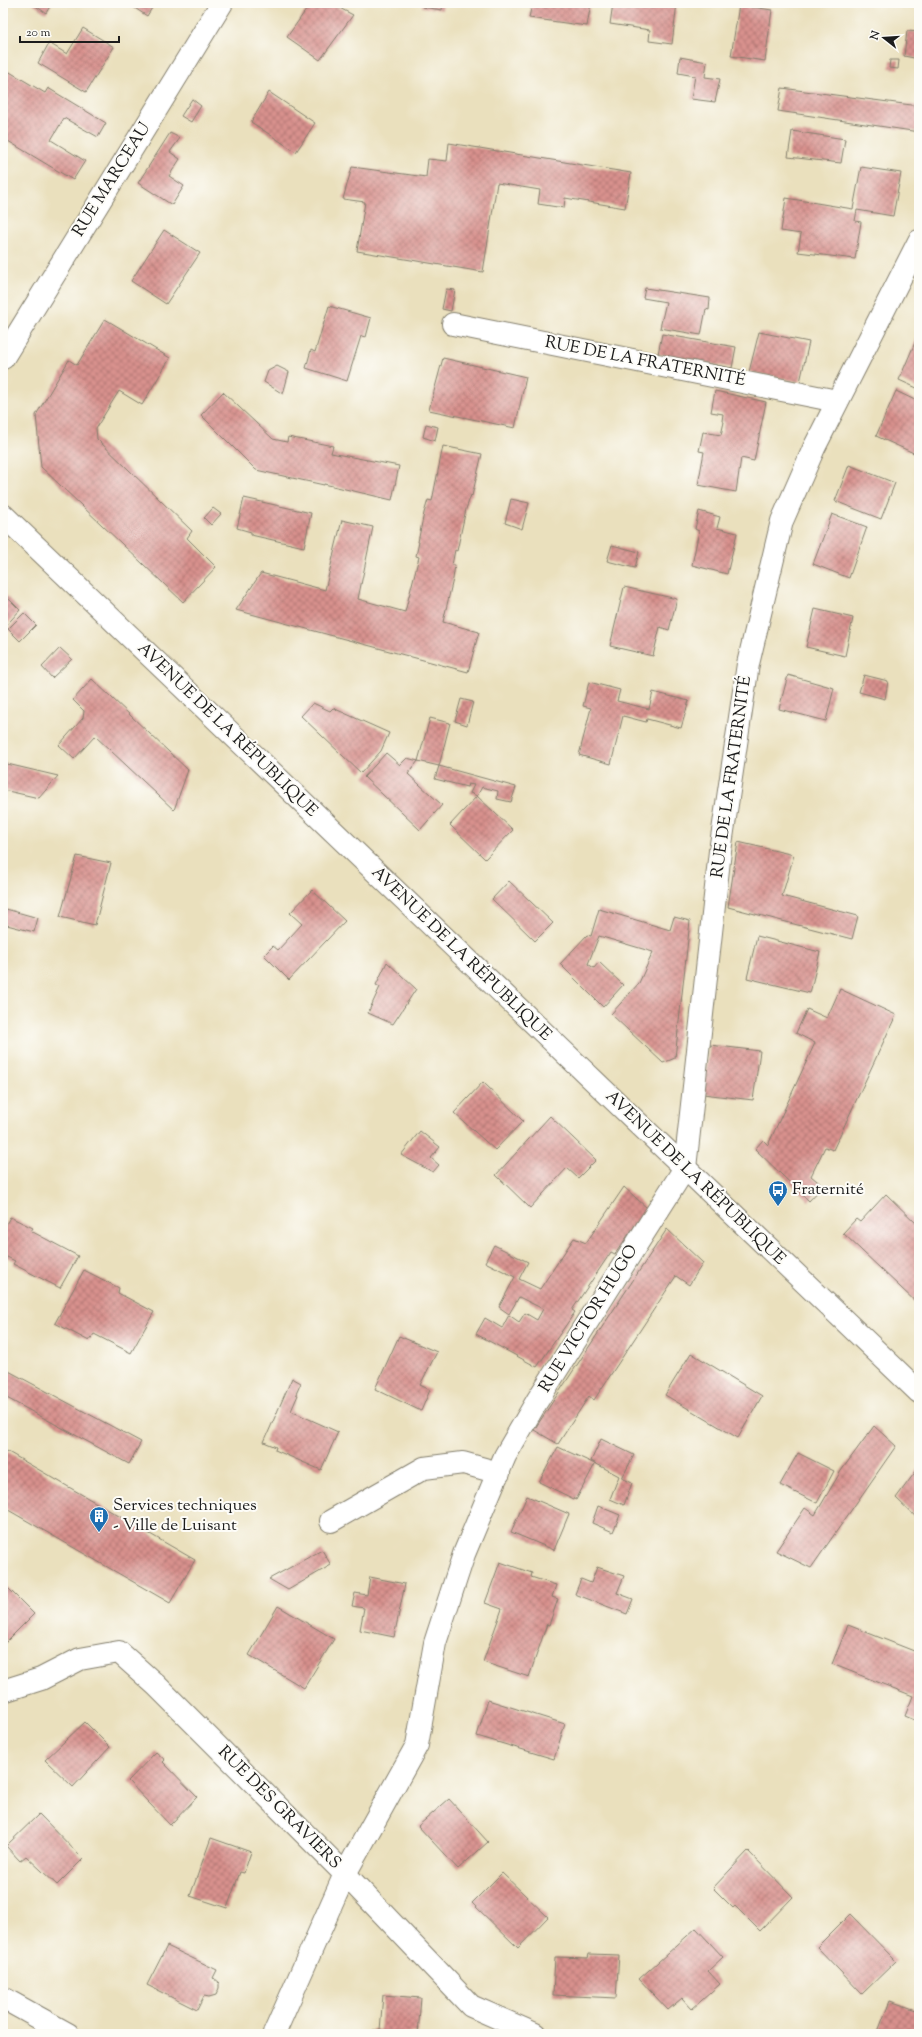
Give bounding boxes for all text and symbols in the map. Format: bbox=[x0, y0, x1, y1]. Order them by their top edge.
scale bar bbox=[20, 18, 119, 44]
north arrow bbox=[864, 18, 904, 58]
text: 20 m bbox=[26, 24, 51, 42]
text: N bbox=[866, 29, 884, 43]
street label: RUE MARCEAU bbox=[67, 118, 157, 242]
street label: RUE DE LA FRATERNITÉ bbox=[543, 331, 747, 393]
street label: AVENUE DE LA RÉPUBLIQUE bbox=[131, 637, 323, 823]
street label: RUE DE LA FRATERNITÉ bbox=[706, 674, 758, 880]
street label: AVENUE DE LA RÉPUBLIQUE bbox=[365, 861, 557, 1047]
street label: AVENUE DE LA RÉPUBLIQUE bbox=[599, 1085, 791, 1271]
place label: Fraternité bbox=[792, 1178, 864, 1202]
bus stop icon: Fraternité bbox=[767, 1179, 789, 1207]
street label: RUE VICTOR HUGO bbox=[534, 1241, 644, 1397]
place label: Services techniques - Ville de Luisant bbox=[113, 1494, 257, 1538]
building icon: Services techniques - Ville de Luisant bbox=[88, 1505, 110, 1533]
street label: RUE DES GRAVIERS bbox=[212, 1741, 346, 1875]

